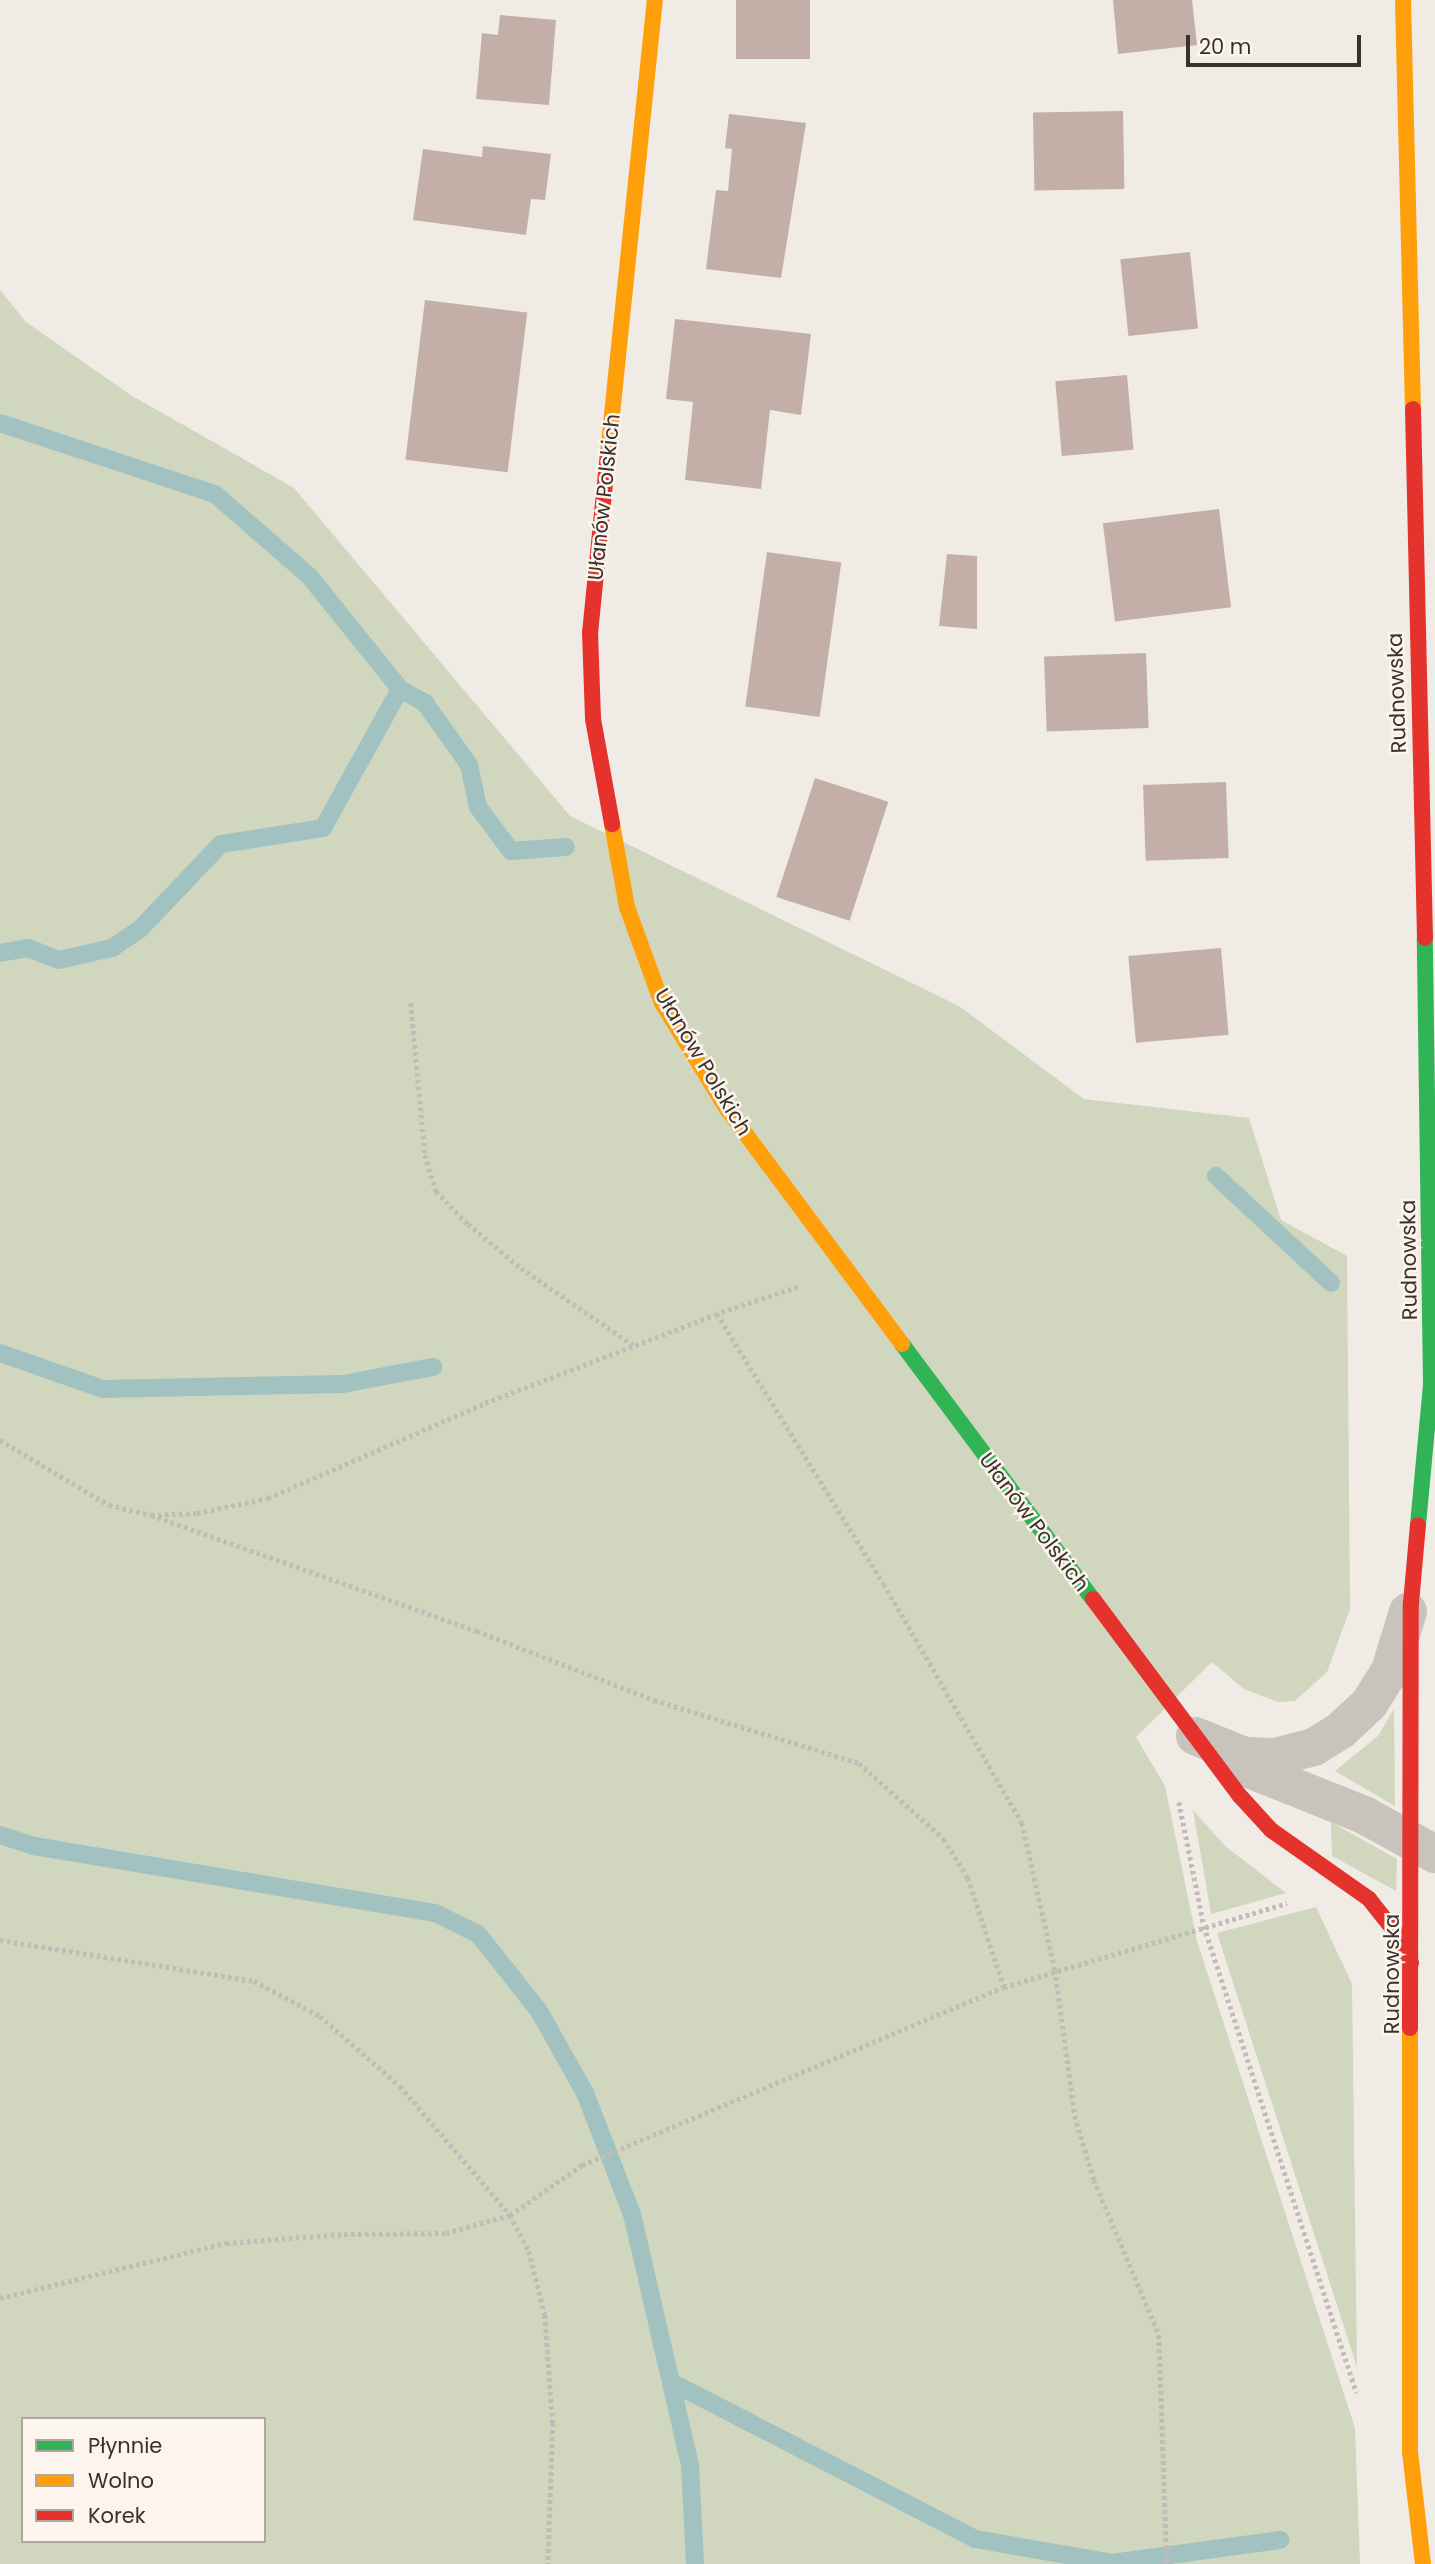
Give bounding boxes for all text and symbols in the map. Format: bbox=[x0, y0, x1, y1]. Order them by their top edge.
scale bar bbox=[1190, 21, 1365, 65]
text: 20 m bbox=[1199, 32, 1252, 61]
street label: Ułanów Polskich bbox=[583, 413, 625, 581]
street label: Rudnowska bbox=[1382, 632, 1412, 754]
street label: Ułanów Polskich bbox=[649, 984, 757, 1140]
street label: Rudnowska bbox=[1395, 1200, 1423, 1320]
street label: Ułanów Polskich bbox=[974, 1448, 1094, 1596]
street label: Rudnowska bbox=[1379, 1914, 1405, 2034]
legend bbox=[21, 2417, 266, 2543]
text: Płynnie bbox=[88, 2431, 162, 2460]
text: Wolno bbox=[88, 2466, 154, 2495]
text: Korek bbox=[88, 2501, 146, 2530]

